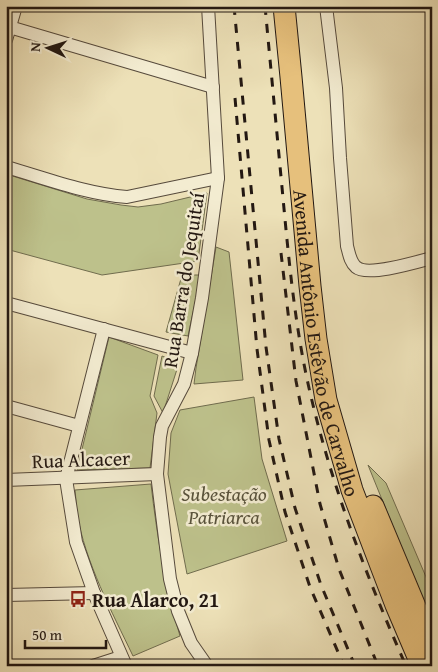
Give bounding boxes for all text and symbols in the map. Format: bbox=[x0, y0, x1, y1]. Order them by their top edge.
north arrow bbox=[22, 22, 72, 72]
text: N bbox=[25, 41, 45, 52]
street label: Avenida Antônio Estêvão de Carvalho bbox=[287, 188, 368, 500]
street label: Rua Barra do Jequitaí bbox=[155, 190, 211, 370]
street label: Rua Alcacer bbox=[31, 443, 131, 475]
park label: Subestação Patriarca bbox=[181, 479, 267, 531]
place label: Rua Alarco, 21 bbox=[92, 585, 219, 614]
bus stop icon: Rua Alarco, 21 bbox=[68, 589, 88, 609]
scale bar bbox=[25, 617, 106, 649]
text: 50 m bbox=[32, 624, 63, 645]

